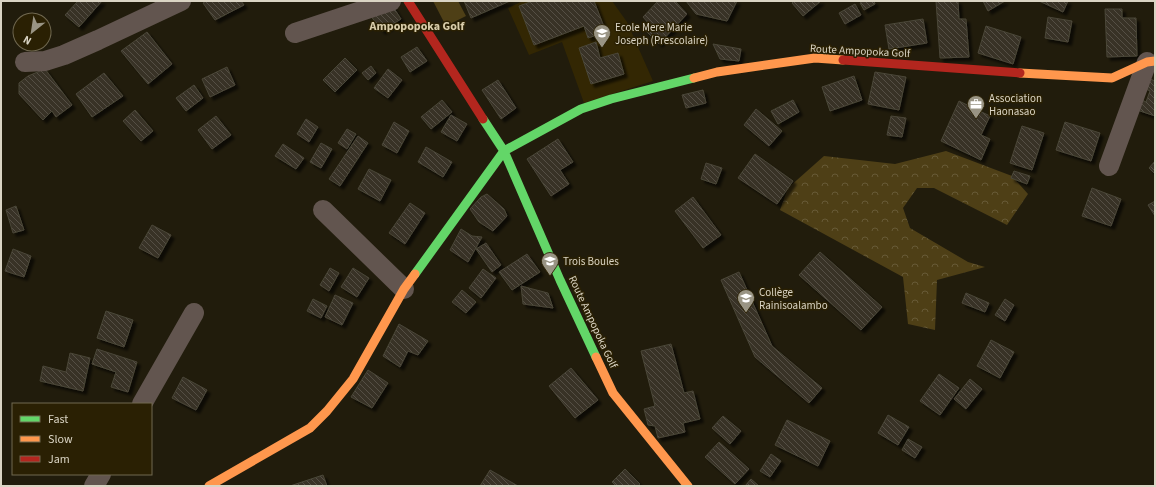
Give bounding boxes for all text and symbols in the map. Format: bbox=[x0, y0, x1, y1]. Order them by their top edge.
north arrow bbox=[12, 12, 52, 52]
district label: Ampopopoka Golf bbox=[369, 18, 465, 35]
place label: Ecole Mere Marie Joseph (Prescolaire) bbox=[615, 20, 708, 48]
school or university icon: Ecole Mere Marie Joseph (Prescolaire) bbox=[592, 23, 612, 48]
text: N bbox=[20, 32, 34, 49]
street label: Route Ampopoka Golf bbox=[809, 41, 911, 61]
place label: Association Haonasao bbox=[989, 91, 1042, 119]
office icon: Association Haonasao bbox=[966, 94, 986, 119]
school or university icon: Trois Boules bbox=[540, 251, 560, 276]
place label: Trois Boules bbox=[563, 254, 619, 269]
street label: Route Ampopoka Golf bbox=[565, 273, 621, 371]
place label: Collège Rainisoalambo bbox=[759, 285, 828, 313]
school or university icon: Collège Rainisoalambo bbox=[736, 288, 756, 313]
legend bbox=[12, 403, 152, 475]
text: Fast bbox=[48, 411, 68, 428]
text: Slow bbox=[48, 431, 73, 448]
text: Jam bbox=[48, 451, 70, 468]

